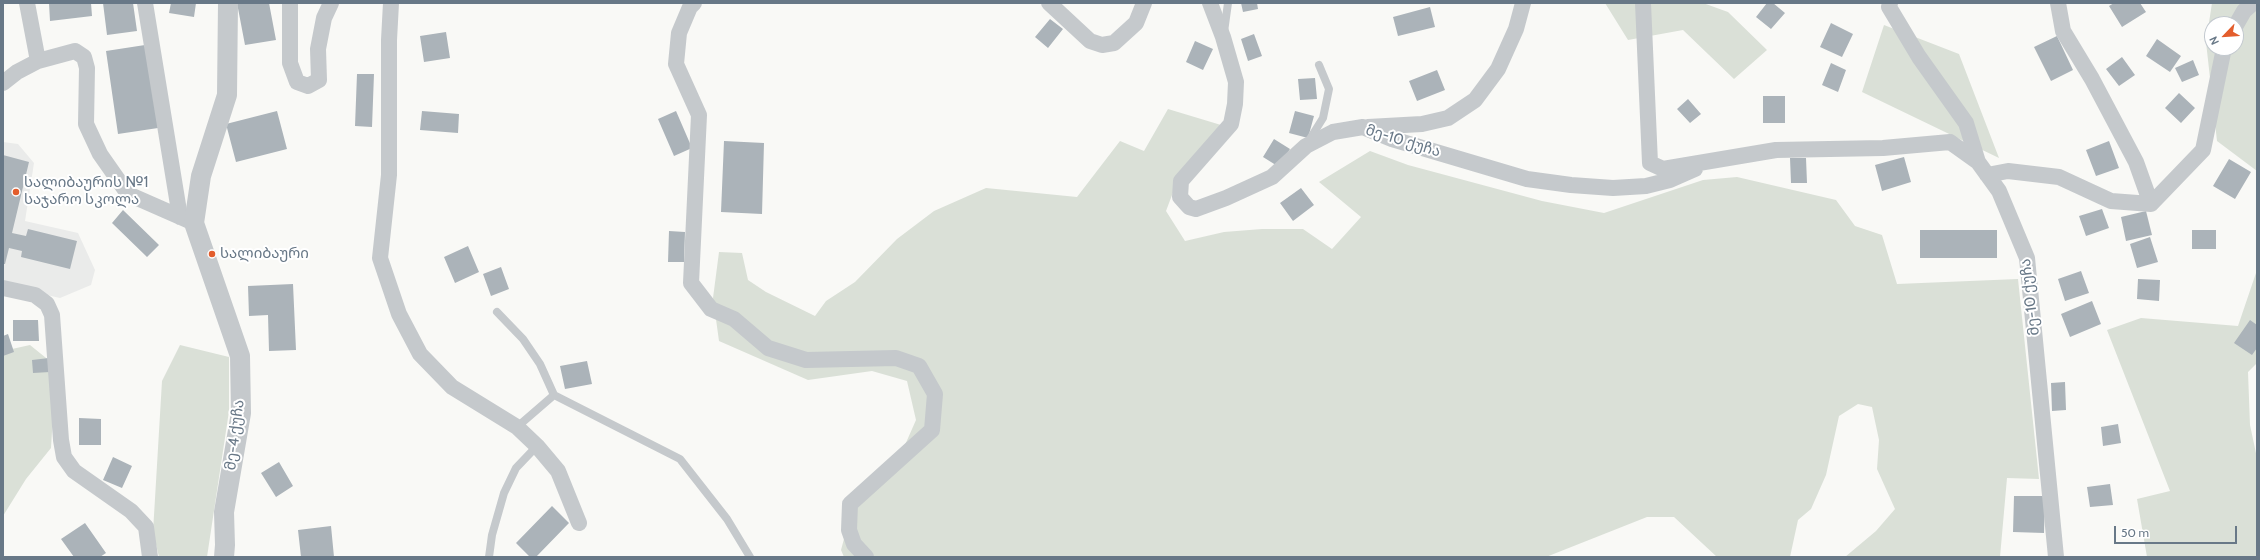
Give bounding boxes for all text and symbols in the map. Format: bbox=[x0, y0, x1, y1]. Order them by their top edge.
north arrow bbox=[2204, 16, 2244, 56]
text: N bbox=[2206, 34, 2222, 47]
street label: მე-10 ქუჩა bbox=[1363, 121, 1443, 161]
place label: სალიბაურის №1 საჯარო სკოლა bbox=[24, 174, 148, 209]
marker: სალიბაურის №1 საჯარო სკოლა bbox=[11, 187, 21, 197]
place label: სალიბაური bbox=[220, 245, 309, 263]
marker: სალიბაური bbox=[207, 249, 217, 259]
street label: მე-10 ქუჩა bbox=[2016, 257, 2044, 337]
street label: მე-4 ქუჩა bbox=[222, 399, 248, 471]
scale bar bbox=[2116, 518, 2239, 544]
text: 50 m bbox=[2121, 525, 2149, 540]

